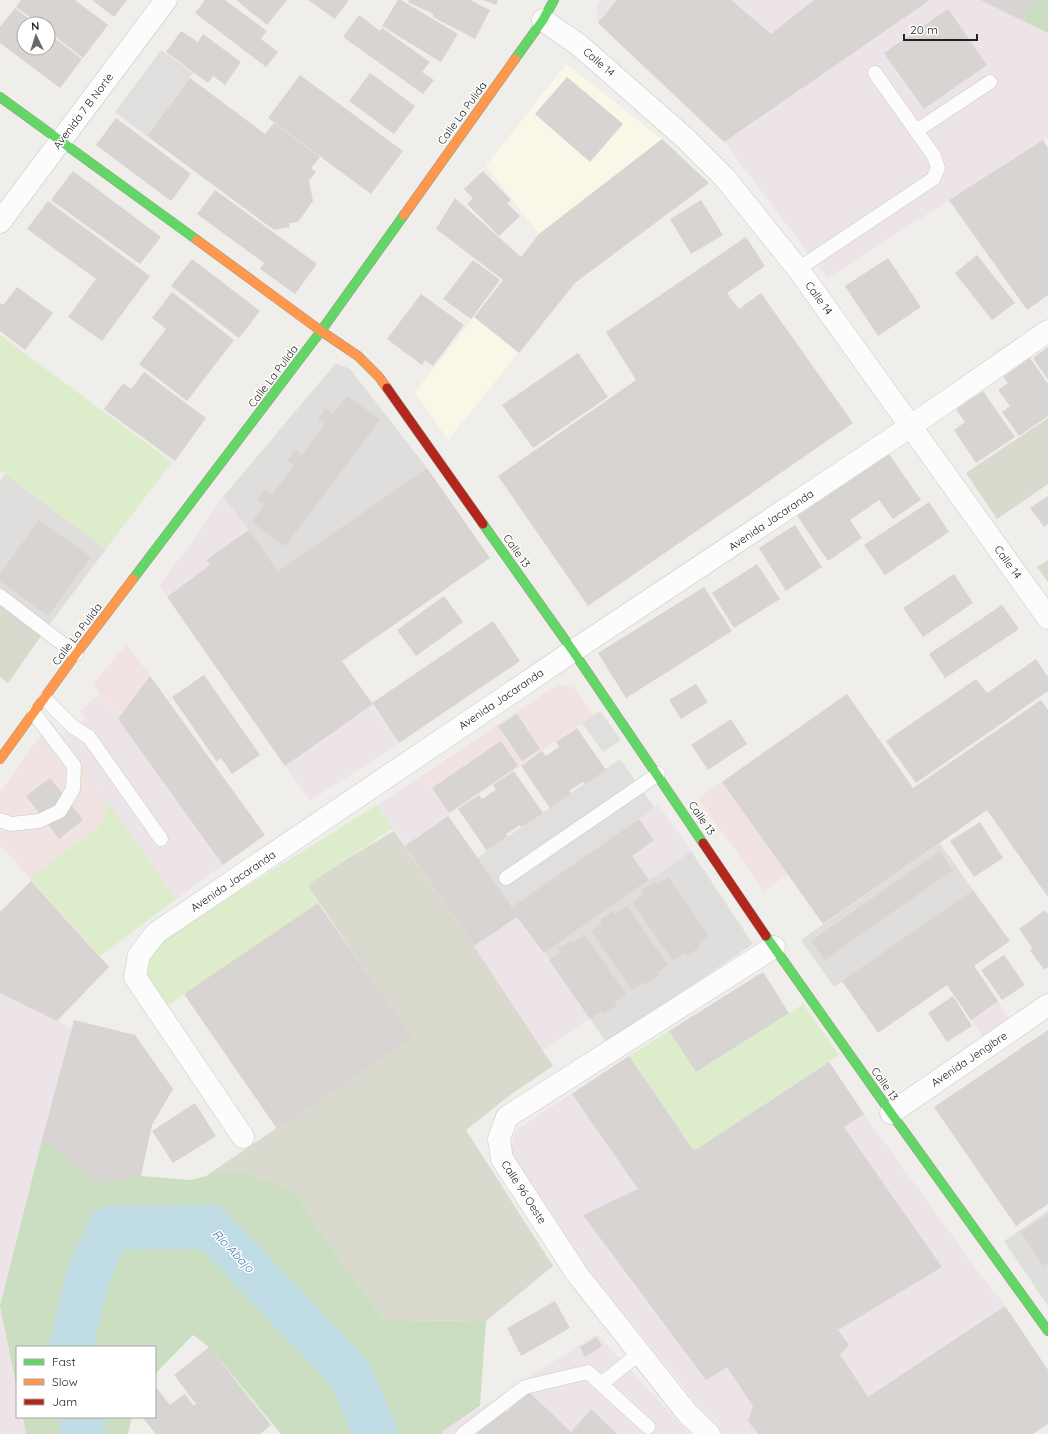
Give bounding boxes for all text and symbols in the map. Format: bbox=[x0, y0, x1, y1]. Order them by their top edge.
north arrow bbox=[16, 16, 56, 56]
scale bar bbox=[904, 16, 977, 42]
text: N bbox=[31, 19, 40, 33]
text: 20 m bbox=[910, 22, 938, 37]
street label: Calle 14 bbox=[580, 44, 618, 80]
street label: Avenida 7 B Norte bbox=[50, 70, 116, 152]
street label: Calle La Pulida bbox=[434, 79, 490, 147]
street label: Calle 14 bbox=[802, 279, 836, 318]
street label: Calle La Pulida bbox=[245, 342, 301, 410]
street label: Avenida Jacaranda bbox=[726, 486, 816, 554]
street label: Calle 13 bbox=[500, 531, 534, 571]
street label: Calle 14 bbox=[991, 543, 1025, 582]
street label: Calle La Pulida bbox=[49, 600, 105, 668]
street label: Avenida Jacaranda bbox=[456, 665, 546, 733]
street label: Calle 13 bbox=[686, 798, 719, 838]
street label: Avenida Jacaranda bbox=[188, 847, 278, 915]
street label: Avenida Jengibre bbox=[928, 1028, 1010, 1090]
street label: Calle 13 bbox=[868, 1064, 902, 1104]
street label: Calle 96 Oeste bbox=[498, 1158, 550, 1226]
water label: Río Abajo bbox=[209, 1226, 258, 1276]
legend bbox=[16, 1346, 156, 1418]
text: Fast bbox=[52, 1354, 76, 1369]
text: Slow bbox=[52, 1374, 78, 1389]
text: Jam bbox=[52, 1394, 77, 1409]

